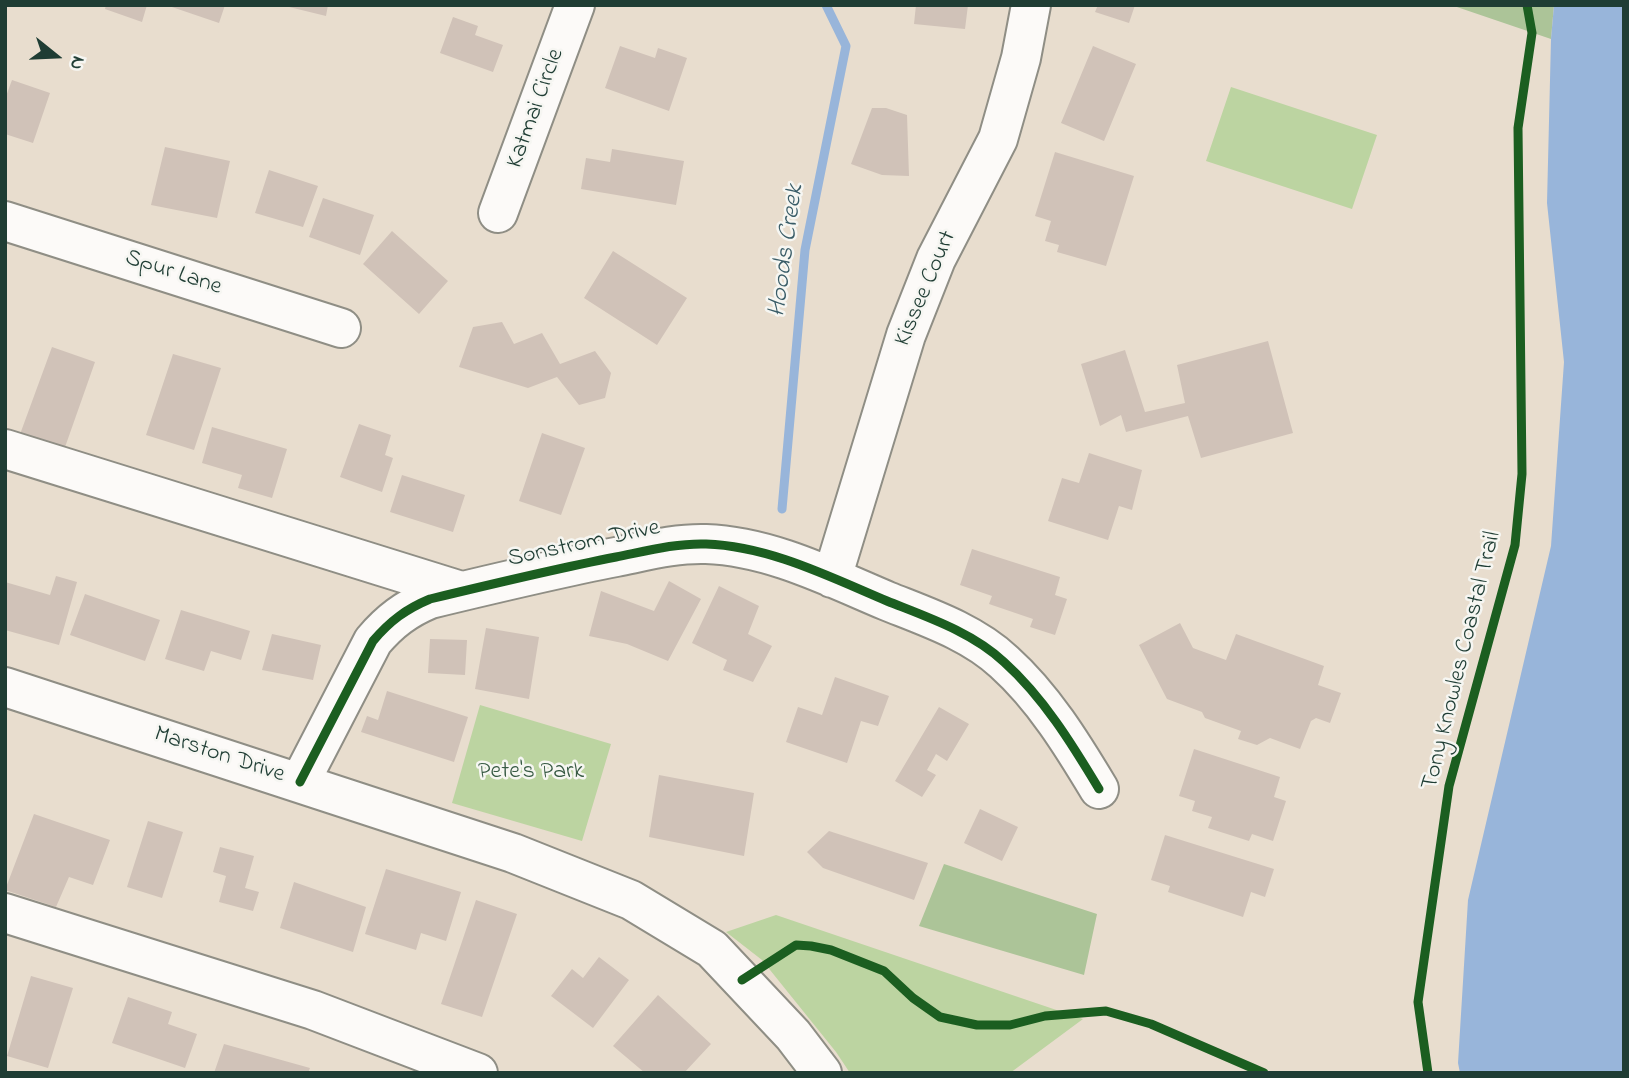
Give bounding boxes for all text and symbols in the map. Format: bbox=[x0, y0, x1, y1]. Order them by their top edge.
north arrow bbox=[21, 21, 91, 91]
street label: Katmai Circle bbox=[502, 45, 572, 173]
text: N bbox=[62, 52, 91, 73]
water label: Hoods Creek bbox=[763, 183, 813, 319]
street label: Kissee Court bbox=[890, 227, 964, 351]
street label: Spur Lane bbox=[121, 245, 225, 303]
street label: Sonstrom Drive bbox=[505, 515, 663, 575]
street label: Tony Knowles Coastal Trail bbox=[1417, 529, 1509, 793]
street label: Marston Drive bbox=[150, 721, 288, 791]
park label: Pete's Park bbox=[478, 759, 584, 787]

